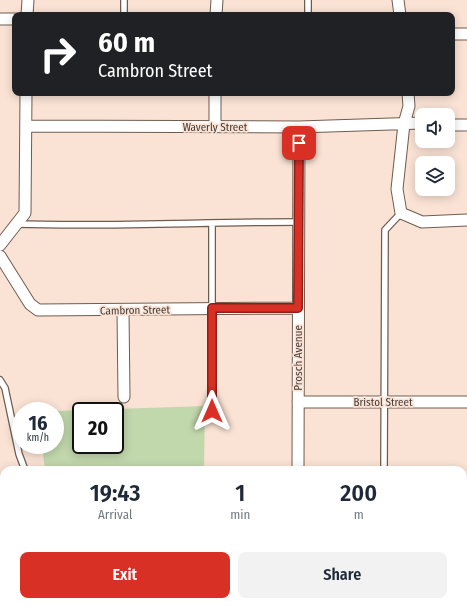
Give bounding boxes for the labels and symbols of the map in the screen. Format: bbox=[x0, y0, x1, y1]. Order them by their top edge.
street label: Waverly Street bbox=[183, 121, 248, 134]
pin bbox=[282, 126, 316, 160]
street label: Cambron Street bbox=[100, 303, 170, 318]
street label: Prosch Avenue bbox=[292, 325, 305, 391]
position arrow bbox=[191, 390, 233, 432]
street label: Bristol Street bbox=[353, 396, 413, 409]
speed limit sign: 20 bbox=[72, 402, 124, 454]

